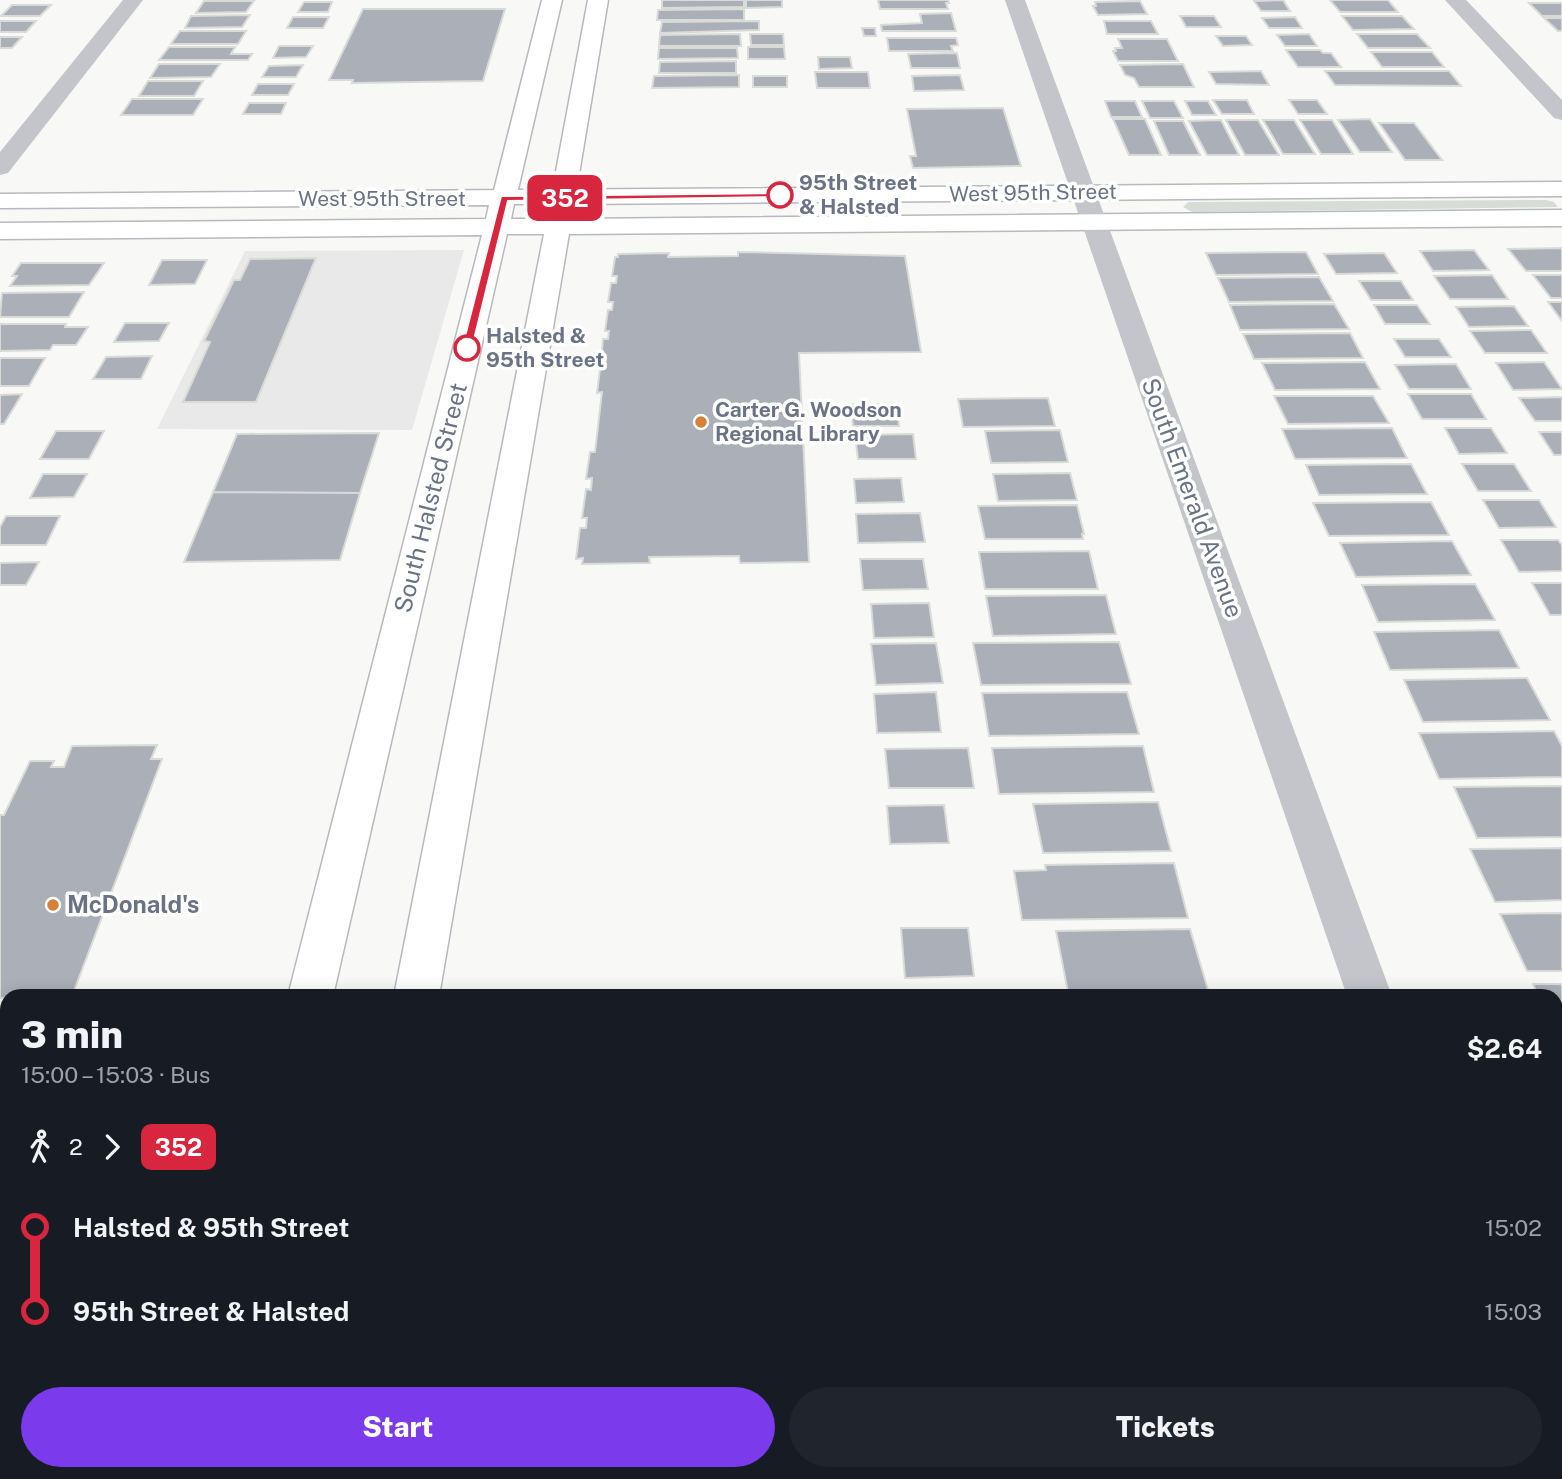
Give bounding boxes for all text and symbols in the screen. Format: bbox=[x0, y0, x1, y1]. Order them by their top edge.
place label: 95th Street & Halsted bbox=[799, 170, 917, 219]
line badge: 352 bbox=[525, 175, 605, 221]
street label: West 95th Street bbox=[949, 179, 1117, 206]
marker: 95th Street & Halsted bbox=[767, 182, 793, 208]
text: 352 bbox=[541, 184, 589, 212]
street label: West 95th Street bbox=[298, 186, 466, 211]
place label: Halsted & 95th Street bbox=[486, 323, 604, 372]
marker: Halsted & 95th Street bbox=[454, 335, 480, 361]
street label: South Emerald Avenue bbox=[1137, 374, 1249, 621]
street label: South Halsted Street bbox=[388, 380, 472, 616]
place label: Carter G. Woodson Regional Library bbox=[715, 397, 902, 446]
marker: Carter G. Woodson Regional Library bbox=[693, 414, 709, 430]
place label: McDonald's bbox=[67, 890, 199, 918]
marker: McDonald's bbox=[45, 897, 61, 913]
text: 3 min bbox=[21, 1012, 123, 1057]
text: $2.64 bbox=[1467, 1033, 1542, 1064]
text: 15:00 – 15:03 · Bus bbox=[21, 1061, 210, 1088]
icon: walk bbox=[21, 1128, 59, 1166]
icon: forward bbox=[93, 1128, 131, 1166]
text: 2 bbox=[69, 1133, 83, 1160]
text: 352 bbox=[155, 1133, 202, 1161]
text: Halsted & 95th Street bbox=[73, 1212, 349, 1243]
text: 15:02 bbox=[1485, 1214, 1542, 1241]
text: 95th Street & Halsted bbox=[73, 1296, 349, 1327]
text: 15:03 bbox=[1484, 1298, 1542, 1325]
button: Start bbox=[21, 1387, 775, 1467]
button: Tickets bbox=[789, 1387, 1542, 1467]

